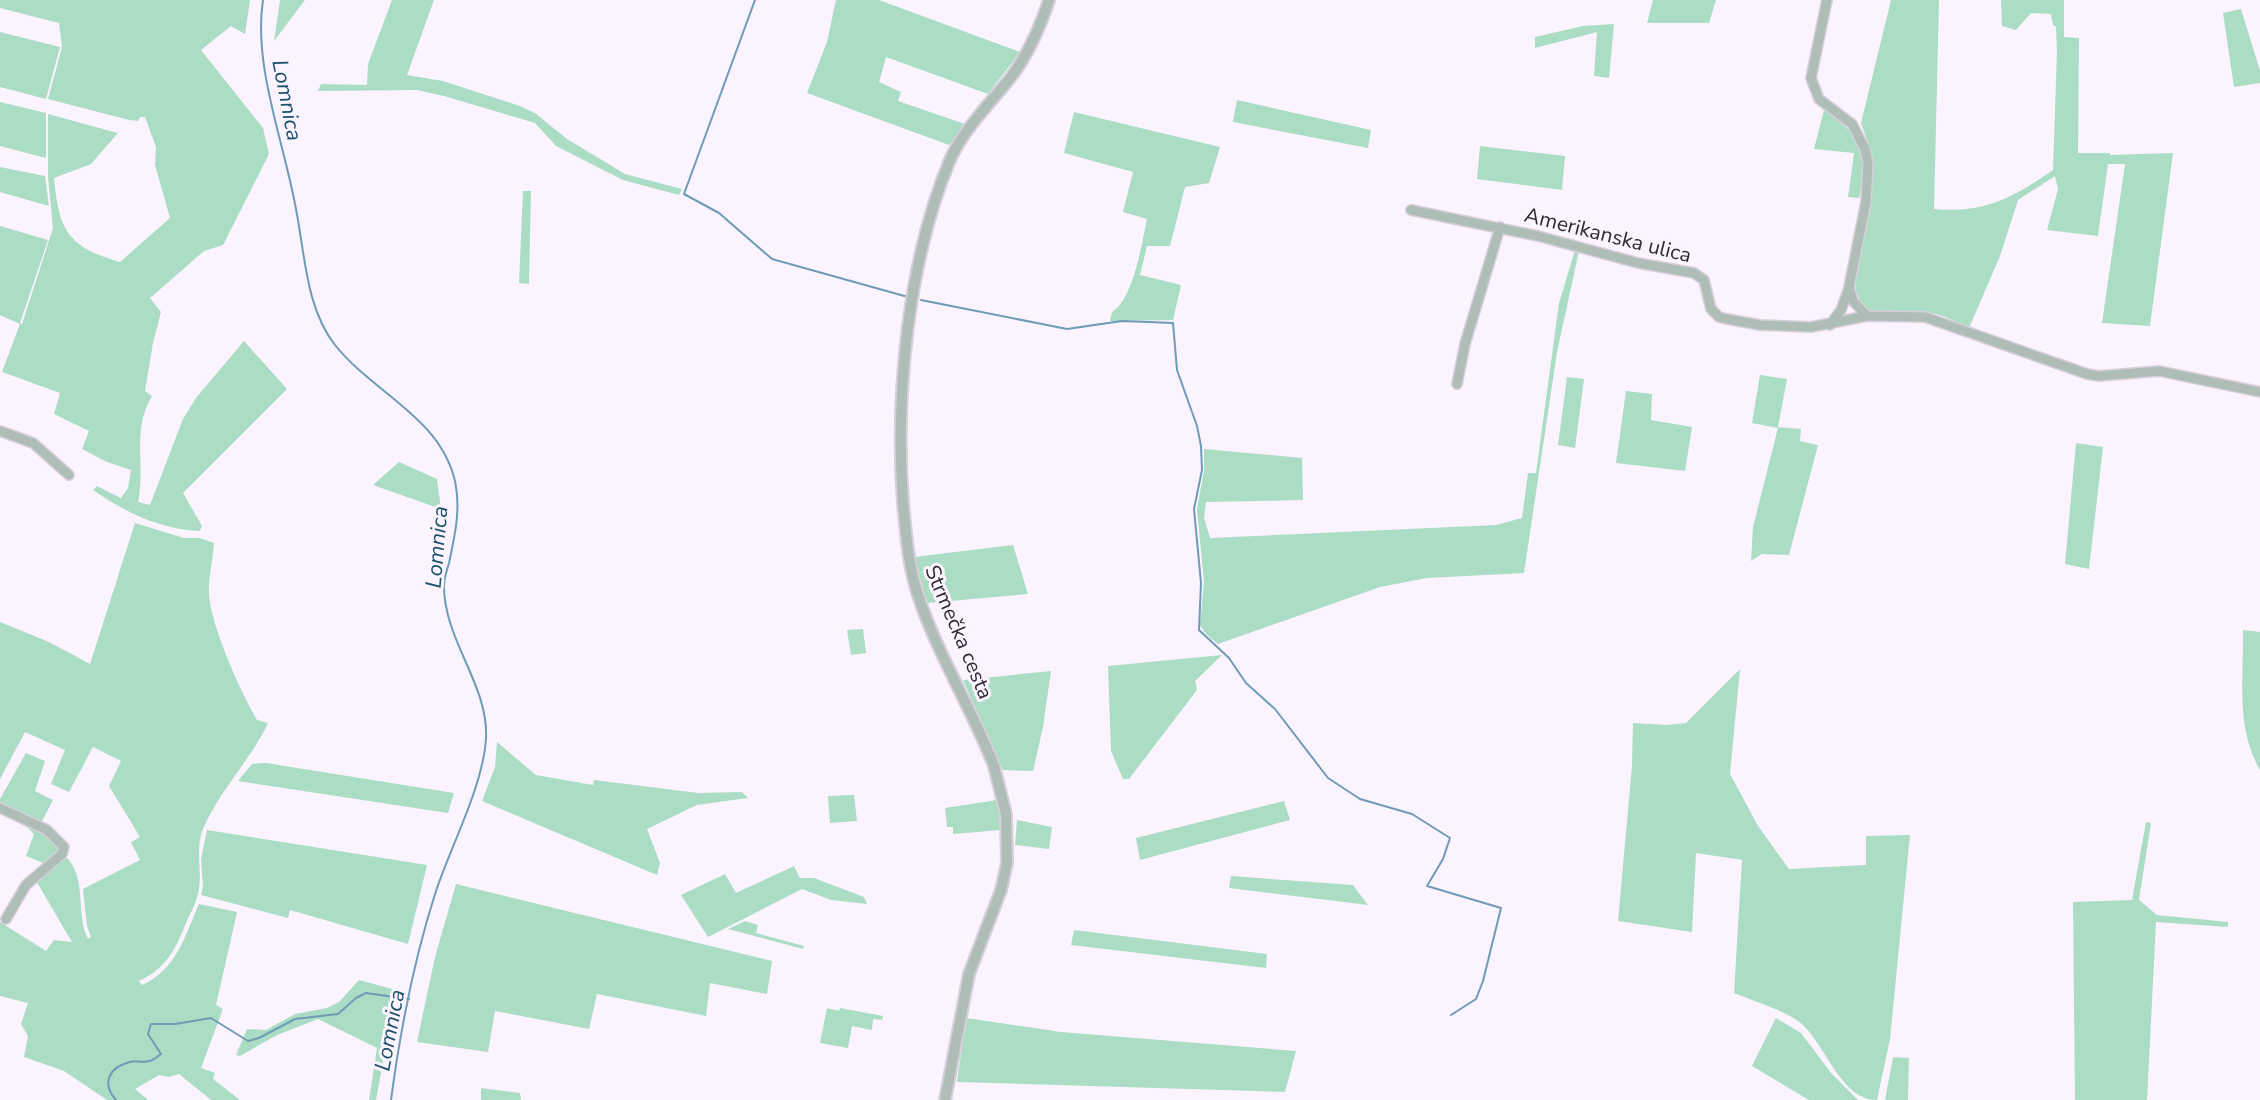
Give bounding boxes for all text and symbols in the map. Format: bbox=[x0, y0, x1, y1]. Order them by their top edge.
water label: Lomnica bbox=[264, 57, 310, 143]
street label: Amerikanska ulica bbox=[1522, 201, 1694, 269]
water label: Lomnica bbox=[418, 505, 456, 589]
street label: Strmečka cesta bbox=[918, 561, 1000, 703]
water label: Lomnica bbox=[367, 987, 413, 1073]

